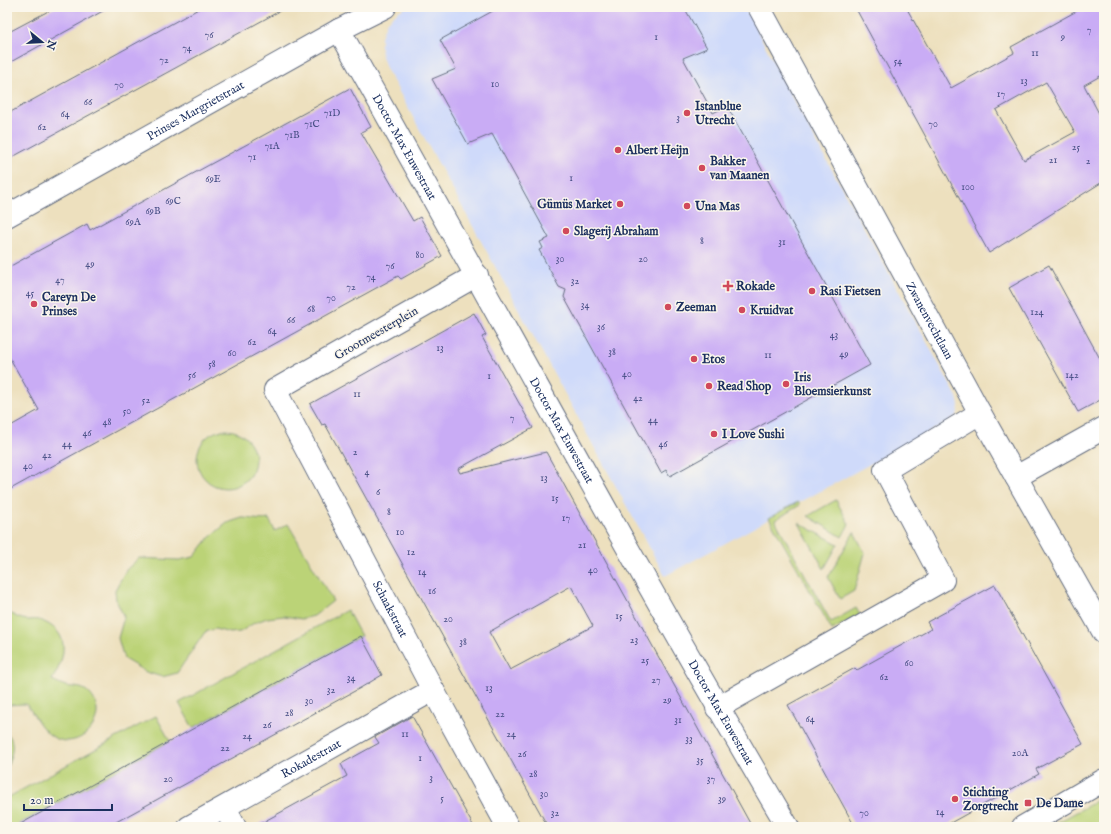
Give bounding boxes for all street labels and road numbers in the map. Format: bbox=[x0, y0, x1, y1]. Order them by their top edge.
street label: Prinses Margrietstraat bbox=[144, 78, 247, 144]
street label: Doctor Max Euwestraat bbox=[369, 92, 440, 203]
street label: Zwanenvechtlaan bbox=[902, 279, 957, 363]
street label: Grootmeesterplein bbox=[332, 303, 422, 364]
street label: Doctor Max Euwestraat bbox=[526, 375, 597, 486]
street label: Schaakstraat bbox=[369, 578, 411, 640]
street label: Doctor Max Euwestraat bbox=[684, 657, 757, 768]
street label: Rokadestraat bbox=[279, 736, 344, 782]

